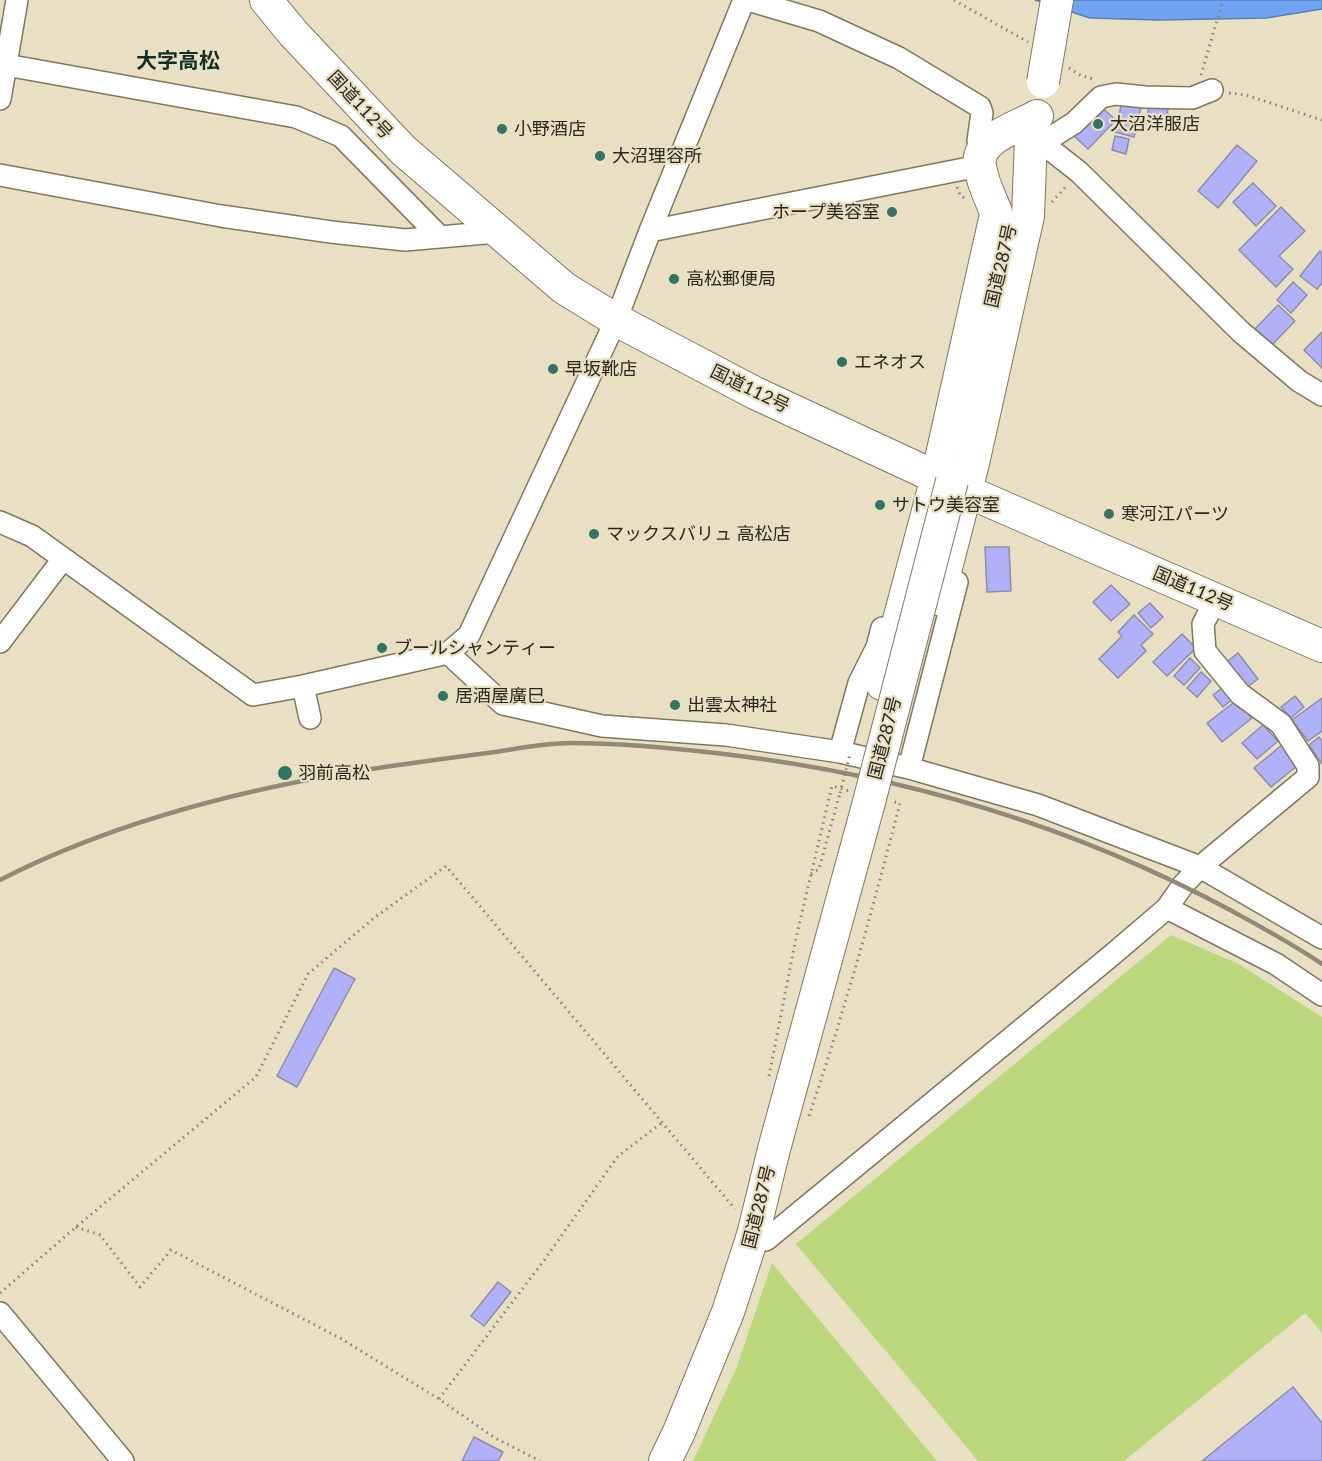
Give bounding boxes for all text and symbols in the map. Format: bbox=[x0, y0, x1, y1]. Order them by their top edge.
district label: 大字高松 bbox=[136, 48, 220, 74]
street label: 国道112号 bbox=[323, 66, 397, 144]
place label: 大沼洋服店 bbox=[1110, 113, 1200, 135]
marker: 大沼洋服店 bbox=[1091, 117, 1105, 131]
place label: 小野酒店 bbox=[514, 118, 586, 140]
marker: 小野酒店 bbox=[495, 122, 509, 136]
place label: 大沼理容所 bbox=[612, 145, 702, 167]
marker: 大沼理容所 bbox=[593, 149, 607, 163]
place label: ホープ美容室 bbox=[772, 201, 880, 223]
marker: ホープ美容室 bbox=[885, 205, 899, 219]
street label: 国道287号 bbox=[981, 222, 1021, 310]
place label: 高松郵便局 bbox=[686, 268, 776, 290]
marker: 高松郵便局 bbox=[667, 272, 681, 286]
place label: エネオス bbox=[854, 351, 926, 373]
marker: エネオス bbox=[835, 355, 849, 369]
place label: 早坂靴店 bbox=[565, 358, 637, 380]
street label: 国道112号 bbox=[707, 361, 793, 417]
marker: 早坂靴店 bbox=[546, 362, 560, 376]
place label: サトウ美容室 bbox=[892, 494, 1000, 516]
marker: サトウ美容室 bbox=[873, 498, 887, 512]
place label: 寒河江パーツ bbox=[1121, 503, 1229, 525]
marker: 寒河江パーツ bbox=[1102, 507, 1116, 521]
place label: マックスバリュ 高松店 bbox=[606, 523, 791, 545]
marker: マックスバリュ 高松店 bbox=[587, 527, 601, 541]
street label: 国道112号 bbox=[1150, 562, 1236, 616]
place label: ブールシャンティー bbox=[394, 637, 556, 659]
marker: ブールシャンティー bbox=[375, 641, 389, 655]
place label: 居酒屋廣巳 bbox=[455, 685, 545, 707]
marker: 居酒屋廣巳 bbox=[436, 689, 450, 703]
place label: 出雲太神社 bbox=[687, 694, 777, 716]
street label: 国道287号 bbox=[864, 694, 906, 782]
marker: 出雲太神社 bbox=[668, 698, 682, 712]
place label: 羽前高松 bbox=[298, 762, 370, 784]
marker: 羽前高松 bbox=[276, 764, 294, 782]
street label: 国道287号 bbox=[738, 1163, 780, 1251]

